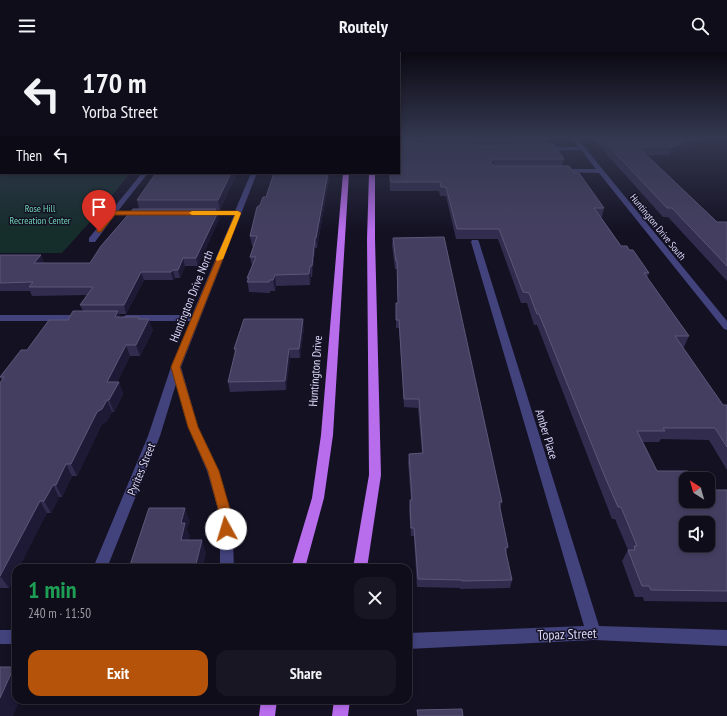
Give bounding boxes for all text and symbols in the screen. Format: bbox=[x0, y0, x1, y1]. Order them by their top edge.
icon: menu bbox=[16, 15, 38, 37]
text: Routely bbox=[339, 15, 388, 38]
icon: search bbox=[689, 15, 711, 37]
text: 170 m bbox=[82, 64, 146, 101]
icon: left bbox=[16, 68, 68, 120]
text: Yorba Street bbox=[82, 100, 158, 123]
icon: left bbox=[50, 144, 72, 166]
text: Then bbox=[16, 146, 42, 165]
pin bbox=[82, 190, 116, 231]
street label: Huntington Drive South bbox=[627, 191, 689, 263]
icon: arrive bbox=[88, 196, 110, 218]
park label: Rose Hill Recreation Center bbox=[10, 202, 71, 227]
street label: Huntington Drive North bbox=[166, 248, 216, 344]
street label: Huntington Drive bbox=[305, 335, 325, 407]
street label: Amber Place bbox=[532, 407, 562, 461]
street label: Pyrites Street bbox=[124, 440, 159, 498]
north arrow bbox=[679, 472, 715, 508]
map controls bbox=[679, 472, 715, 552]
position arrow bbox=[205, 508, 247, 550]
button: sound bbox=[679, 516, 715, 552]
text: 1 min bbox=[28, 574, 76, 605]
button: close bbox=[354, 577, 396, 619]
text: 240 m · 11:50 bbox=[28, 605, 91, 622]
street label: Topaz Street bbox=[537, 624, 597, 644]
button: Exit bbox=[28, 650, 208, 696]
button: Share bbox=[216, 650, 396, 696]

